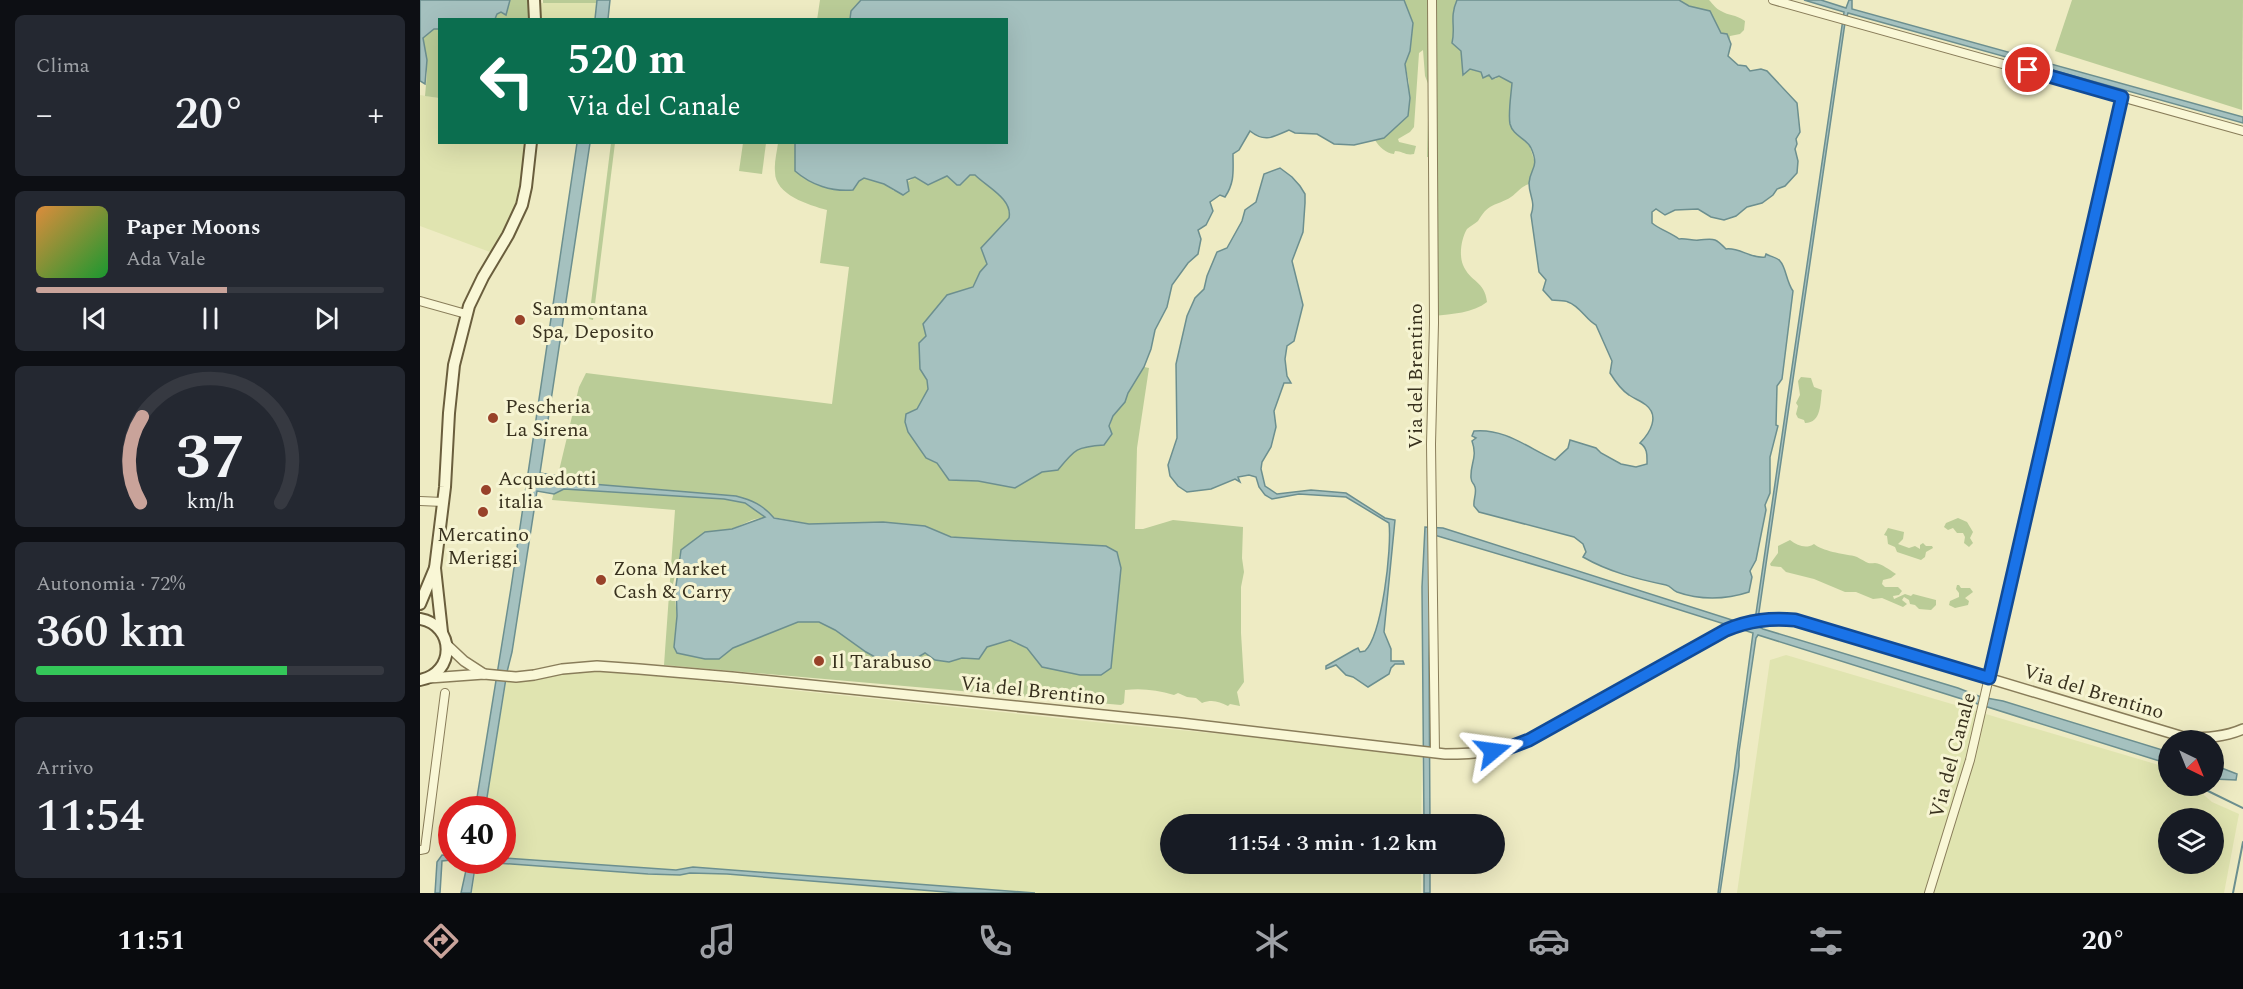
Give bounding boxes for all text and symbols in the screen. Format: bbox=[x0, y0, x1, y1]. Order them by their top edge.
text: 520 m bbox=[567, 29, 686, 92]
icon: left bbox=[468, 42, 546, 120]
pin bbox=[2002, 44, 2053, 95]
text: Clima bbox=[36, 51, 90, 81]
icon: arrive bbox=[2011, 53, 2044, 86]
text: 20° bbox=[175, 80, 245, 149]
text: Via del Canale bbox=[567, 86, 741, 128]
text: − bbox=[36, 90, 53, 140]
text: + bbox=[368, 90, 384, 140]
text: Paper Moons bbox=[126, 211, 261, 244]
text: Ada Vale bbox=[126, 244, 206, 274]
place label: Sammontana Spa, Deposito bbox=[532, 294, 654, 347]
icon: previous bbox=[78, 302, 111, 335]
icon: pause bbox=[194, 302, 227, 335]
icon: next bbox=[310, 302, 343, 335]
street label: Via del Brentino bbox=[1401, 303, 1431, 449]
marker: Sammontana Spa, Deposito bbox=[513, 313, 527, 327]
place label: Pescheria La Sirena bbox=[505, 392, 591, 445]
marker: Pescheria La Sirena bbox=[486, 411, 500, 425]
text: 37 bbox=[175, 412, 245, 507]
place label: Acquedotti italia bbox=[498, 464, 597, 517]
marker: Acquedotti italia bbox=[479, 483, 493, 497]
text: km/h bbox=[186, 486, 234, 519]
marker: Mercatino Meriggi bbox=[476, 505, 490, 519]
place label: Mercatino Meriggi bbox=[437, 520, 529, 573]
place label: Zona Market Cash & Carry bbox=[613, 554, 733, 607]
text: Autonomia · 72% bbox=[36, 569, 185, 599]
marker: Zona Market Cash & Carry bbox=[594, 573, 608, 587]
text: 360 km bbox=[36, 598, 186, 667]
place label: Il Tarabuso bbox=[831, 647, 932, 677]
marker: Il Tarabuso bbox=[812, 654, 826, 668]
street label: Via del Brentino bbox=[2020, 656, 2168, 728]
street label: Via del Brentino bbox=[959, 668, 1107, 714]
street label: Via del Canale bbox=[1922, 689, 1984, 821]
position arrow bbox=[1461, 719, 1525, 783]
north arrow bbox=[2158, 730, 2224, 796]
map controls bbox=[2158, 730, 2224, 874]
text: Arrivo bbox=[36, 753, 94, 783]
text: 11:54 bbox=[36, 782, 144, 851]
speed limit sign: 40 bbox=[438, 796, 516, 874]
button: layers bbox=[2158, 808, 2224, 874]
text: 11:54 · 3 min · 1.2 km bbox=[1227, 827, 1438, 860]
text: 11:51 bbox=[117, 920, 185, 962]
icon: directions bbox=[420, 920, 462, 962]
icon: music bbox=[697, 920, 739, 962]
icon: phone bbox=[974, 920, 1016, 962]
icon: climate bbox=[1251, 920, 1293, 962]
icon: car bbox=[1528, 920, 1570, 962]
icon: filters bbox=[1805, 920, 1847, 962]
text: 20° bbox=[2082, 920, 2126, 962]

